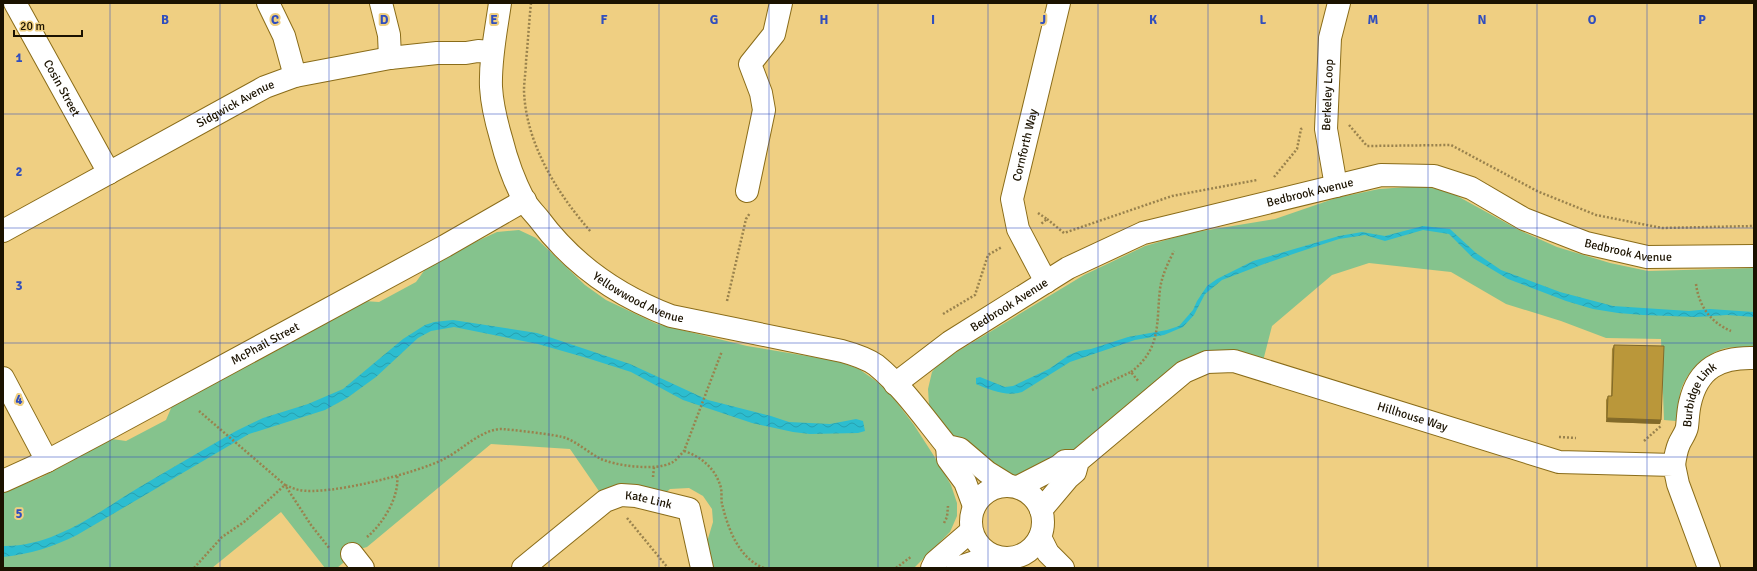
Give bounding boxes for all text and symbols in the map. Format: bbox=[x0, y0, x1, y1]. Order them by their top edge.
scale bar bbox=[14, 12, 82, 38]
text: B bbox=[161, 12, 169, 28]
text: C bbox=[271, 12, 279, 28]
text: D bbox=[380, 12, 389, 28]
text: E bbox=[490, 12, 498, 28]
text: F bbox=[601, 12, 608, 28]
text: G bbox=[710, 12, 718, 28]
text: H bbox=[820, 12, 828, 28]
text: I bbox=[931, 12, 935, 28]
text: J bbox=[1040, 12, 1046, 28]
text: K bbox=[1149, 12, 1157, 28]
text: L bbox=[1260, 12, 1267, 28]
text: M bbox=[1368, 12, 1379, 28]
text: N bbox=[1477, 12, 1487, 28]
text: O bbox=[1588, 12, 1597, 28]
text: P bbox=[1698, 12, 1706, 28]
text: 20 m bbox=[20, 19, 45, 34]
text: 1 bbox=[15, 50, 23, 66]
street label: Cosin Street bbox=[40, 57, 83, 119]
street label: Berkeley Loop bbox=[1319, 59, 1337, 131]
street label: Sidgwick Avenue bbox=[194, 77, 277, 131]
street label: Cornforth Way bbox=[1010, 107, 1041, 183]
text: 2 bbox=[15, 164, 23, 180]
street label: Bedbrook Avenue bbox=[1265, 175, 1355, 211]
street label: Bedbrook Avenue bbox=[1583, 236, 1672, 265]
street label: Yellowwood Avenue bbox=[589, 269, 685, 326]
street label: Bedbrook Avenue bbox=[968, 275, 1051, 335]
text: 3 bbox=[15, 278, 23, 294]
street label: McPhail Street bbox=[228, 319, 302, 369]
street label: Burbidge Link bbox=[1680, 359, 1720, 428]
text: 4 bbox=[15, 392, 23, 408]
street label: Hillhouse Way bbox=[1375, 399, 1450, 435]
street label: Kate Link bbox=[625, 488, 673, 513]
text: 5 bbox=[15, 506, 23, 522]

